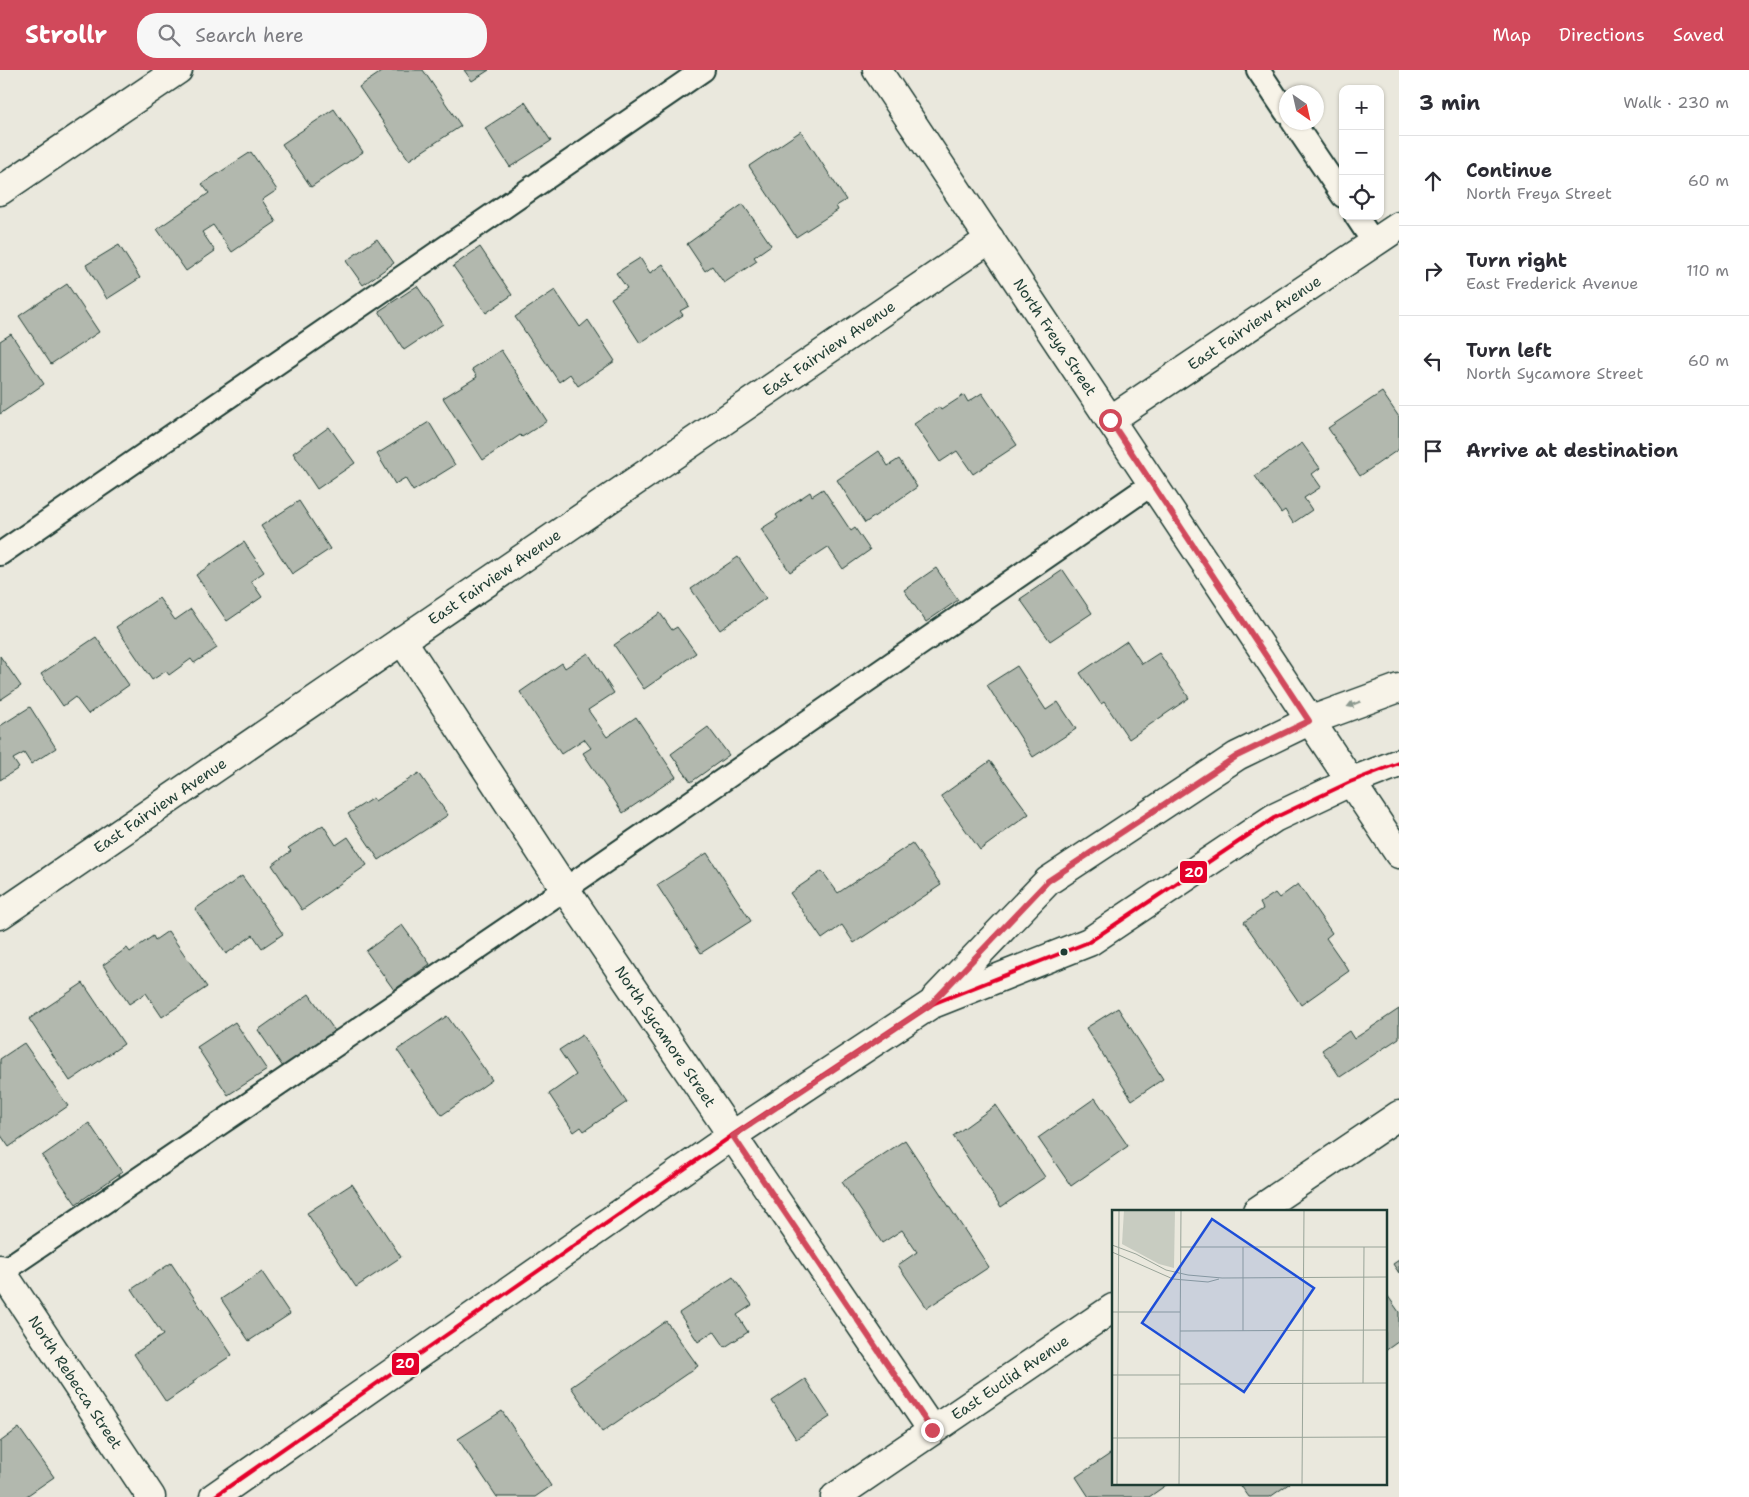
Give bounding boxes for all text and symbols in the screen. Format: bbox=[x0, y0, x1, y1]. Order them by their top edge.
search box bbox=[137, 13, 487, 58]
text: Strollr bbox=[25, 19, 107, 51]
icon: search bbox=[155, 21, 183, 49]
text: Search here bbox=[195, 23, 304, 48]
text: Map bbox=[1493, 23, 1531, 47]
text: Directions bbox=[1559, 23, 1645, 47]
text: Saved bbox=[1673, 23, 1724, 47]
north arrow bbox=[1279, 85, 1324, 130]
map controls bbox=[1339, 85, 1384, 220]
button: + bbox=[1339, 85, 1384, 130]
text: 3 min bbox=[1419, 89, 1480, 117]
text: Walk · 230 m bbox=[1623, 92, 1729, 113]
button: − bbox=[1339, 130, 1384, 175]
text: Continue bbox=[1466, 158, 1552, 183]
icon: ahead bbox=[1419, 167, 1447, 195]
text: 60 m bbox=[1688, 170, 1729, 191]
button: locate bbox=[1339, 175, 1384, 220]
text: North Freya Street bbox=[1466, 183, 1612, 204]
text: Turn right bbox=[1466, 248, 1567, 273]
icon: right bbox=[1419, 257, 1447, 285]
text: 110 m bbox=[1686, 260, 1729, 281]
street label: East Fairview Avenue bbox=[1184, 271, 1325, 375]
text: East Frederick Avenue bbox=[1466, 273, 1638, 294]
street label: North Freya Street bbox=[1009, 275, 1101, 400]
street label: East Fairview Avenue bbox=[759, 296, 899, 401]
text: Turn left bbox=[1466, 338, 1552, 363]
icon: left bbox=[1419, 347, 1447, 375]
text: 60 m bbox=[1688, 350, 1729, 371]
text: North Sycamore Street bbox=[1466, 363, 1644, 384]
route start bbox=[1099, 409, 1122, 432]
icon: arrive bbox=[1419, 437, 1447, 465]
text: Arrive at destination bbox=[1466, 438, 1678, 463]
street label: East Fairview Avenue bbox=[424, 525, 565, 630]
one-way arrow bbox=[1346, 700, 1361, 708]
street label: East Fairview Avenue bbox=[90, 753, 231, 858]
line badge: 20 bbox=[1179, 860, 1208, 884]
text: 20 bbox=[1184, 863, 1204, 881]
unlabelled marker bbox=[1059, 947, 1069, 957]
street label: North Sycamore Street bbox=[610, 962, 720, 1111]
inset map bbox=[1112, 1210, 1386, 1484]
street label: North Rebecca Street bbox=[24, 1312, 127, 1453]
street label: East Euclid Avenue bbox=[948, 1331, 1073, 1425]
line badge: 20 bbox=[391, 1352, 420, 1376]
text: 20 bbox=[395, 1354, 415, 1372]
route end bbox=[921, 1419, 944, 1442]

